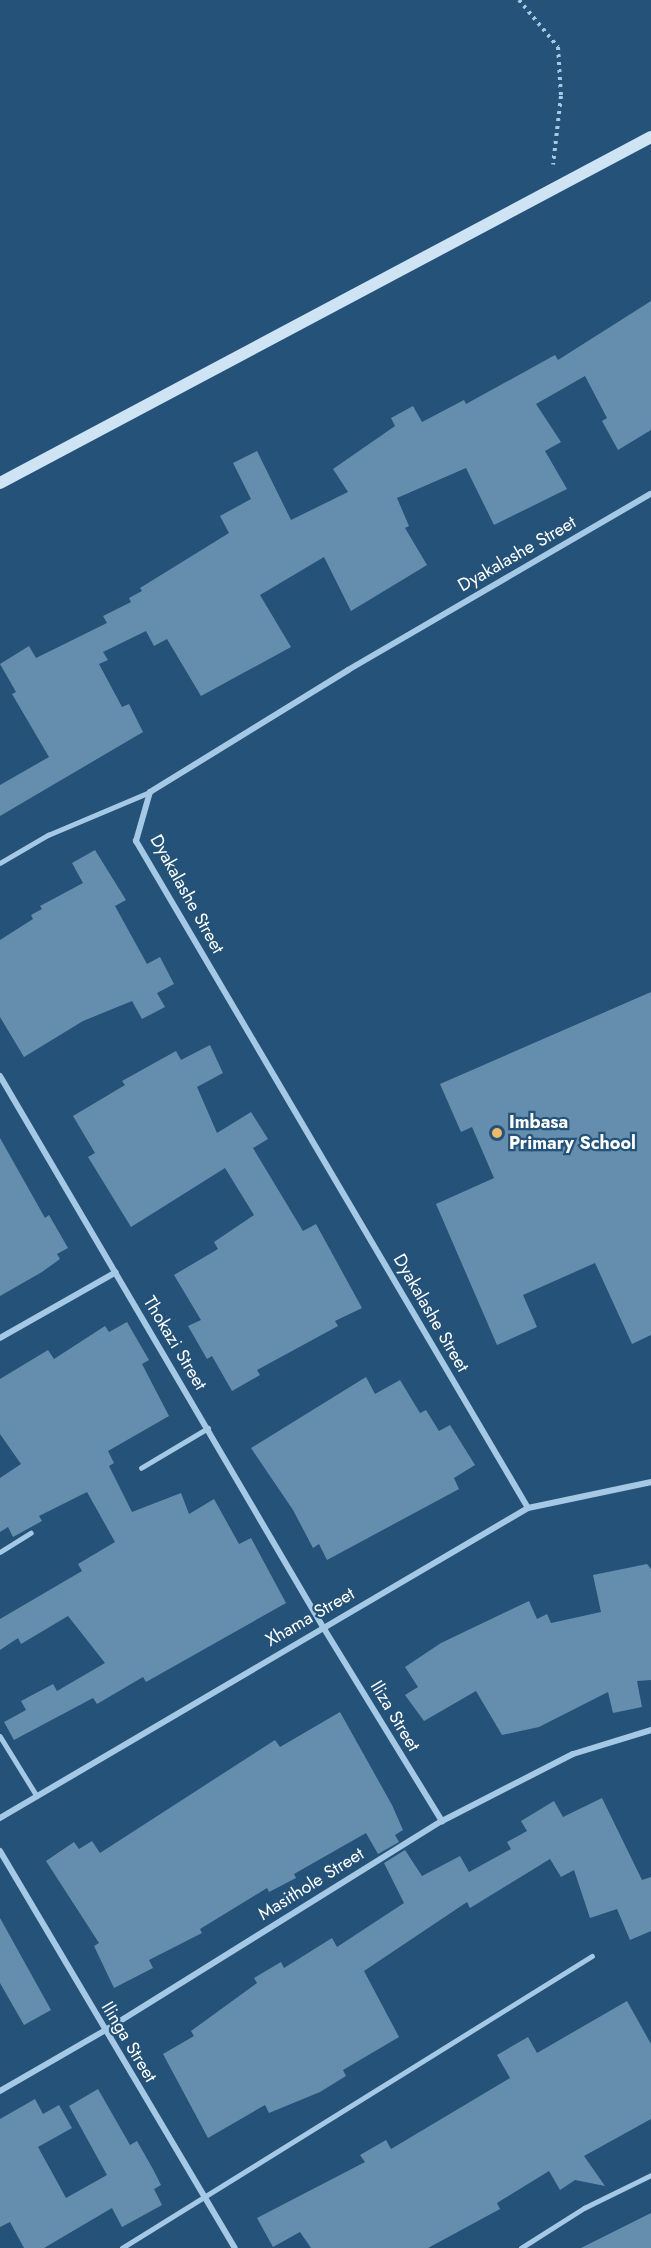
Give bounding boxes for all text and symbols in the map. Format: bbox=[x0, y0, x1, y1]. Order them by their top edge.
street label: Dyakalashe Street bbox=[454, 511, 580, 597]
street label: Dyakalashe Street bbox=[145, 831, 229, 957]
place label: Imbasa Primary School bbox=[509, 1112, 636, 1154]
marker: Imbasa Primary School bbox=[490, 1126, 504, 1140]
street label: Dyakalashe Street bbox=[388, 1250, 474, 1376]
street label: Thokazi Street bbox=[139, 1292, 211, 1394]
street label: Xhama Street bbox=[262, 1583, 358, 1651]
street label: Iliza Street bbox=[366, 1677, 424, 1755]
street label: Masithole Street bbox=[254, 1843, 368, 1925]
street label: Ilinga Street bbox=[97, 1998, 161, 2086]

